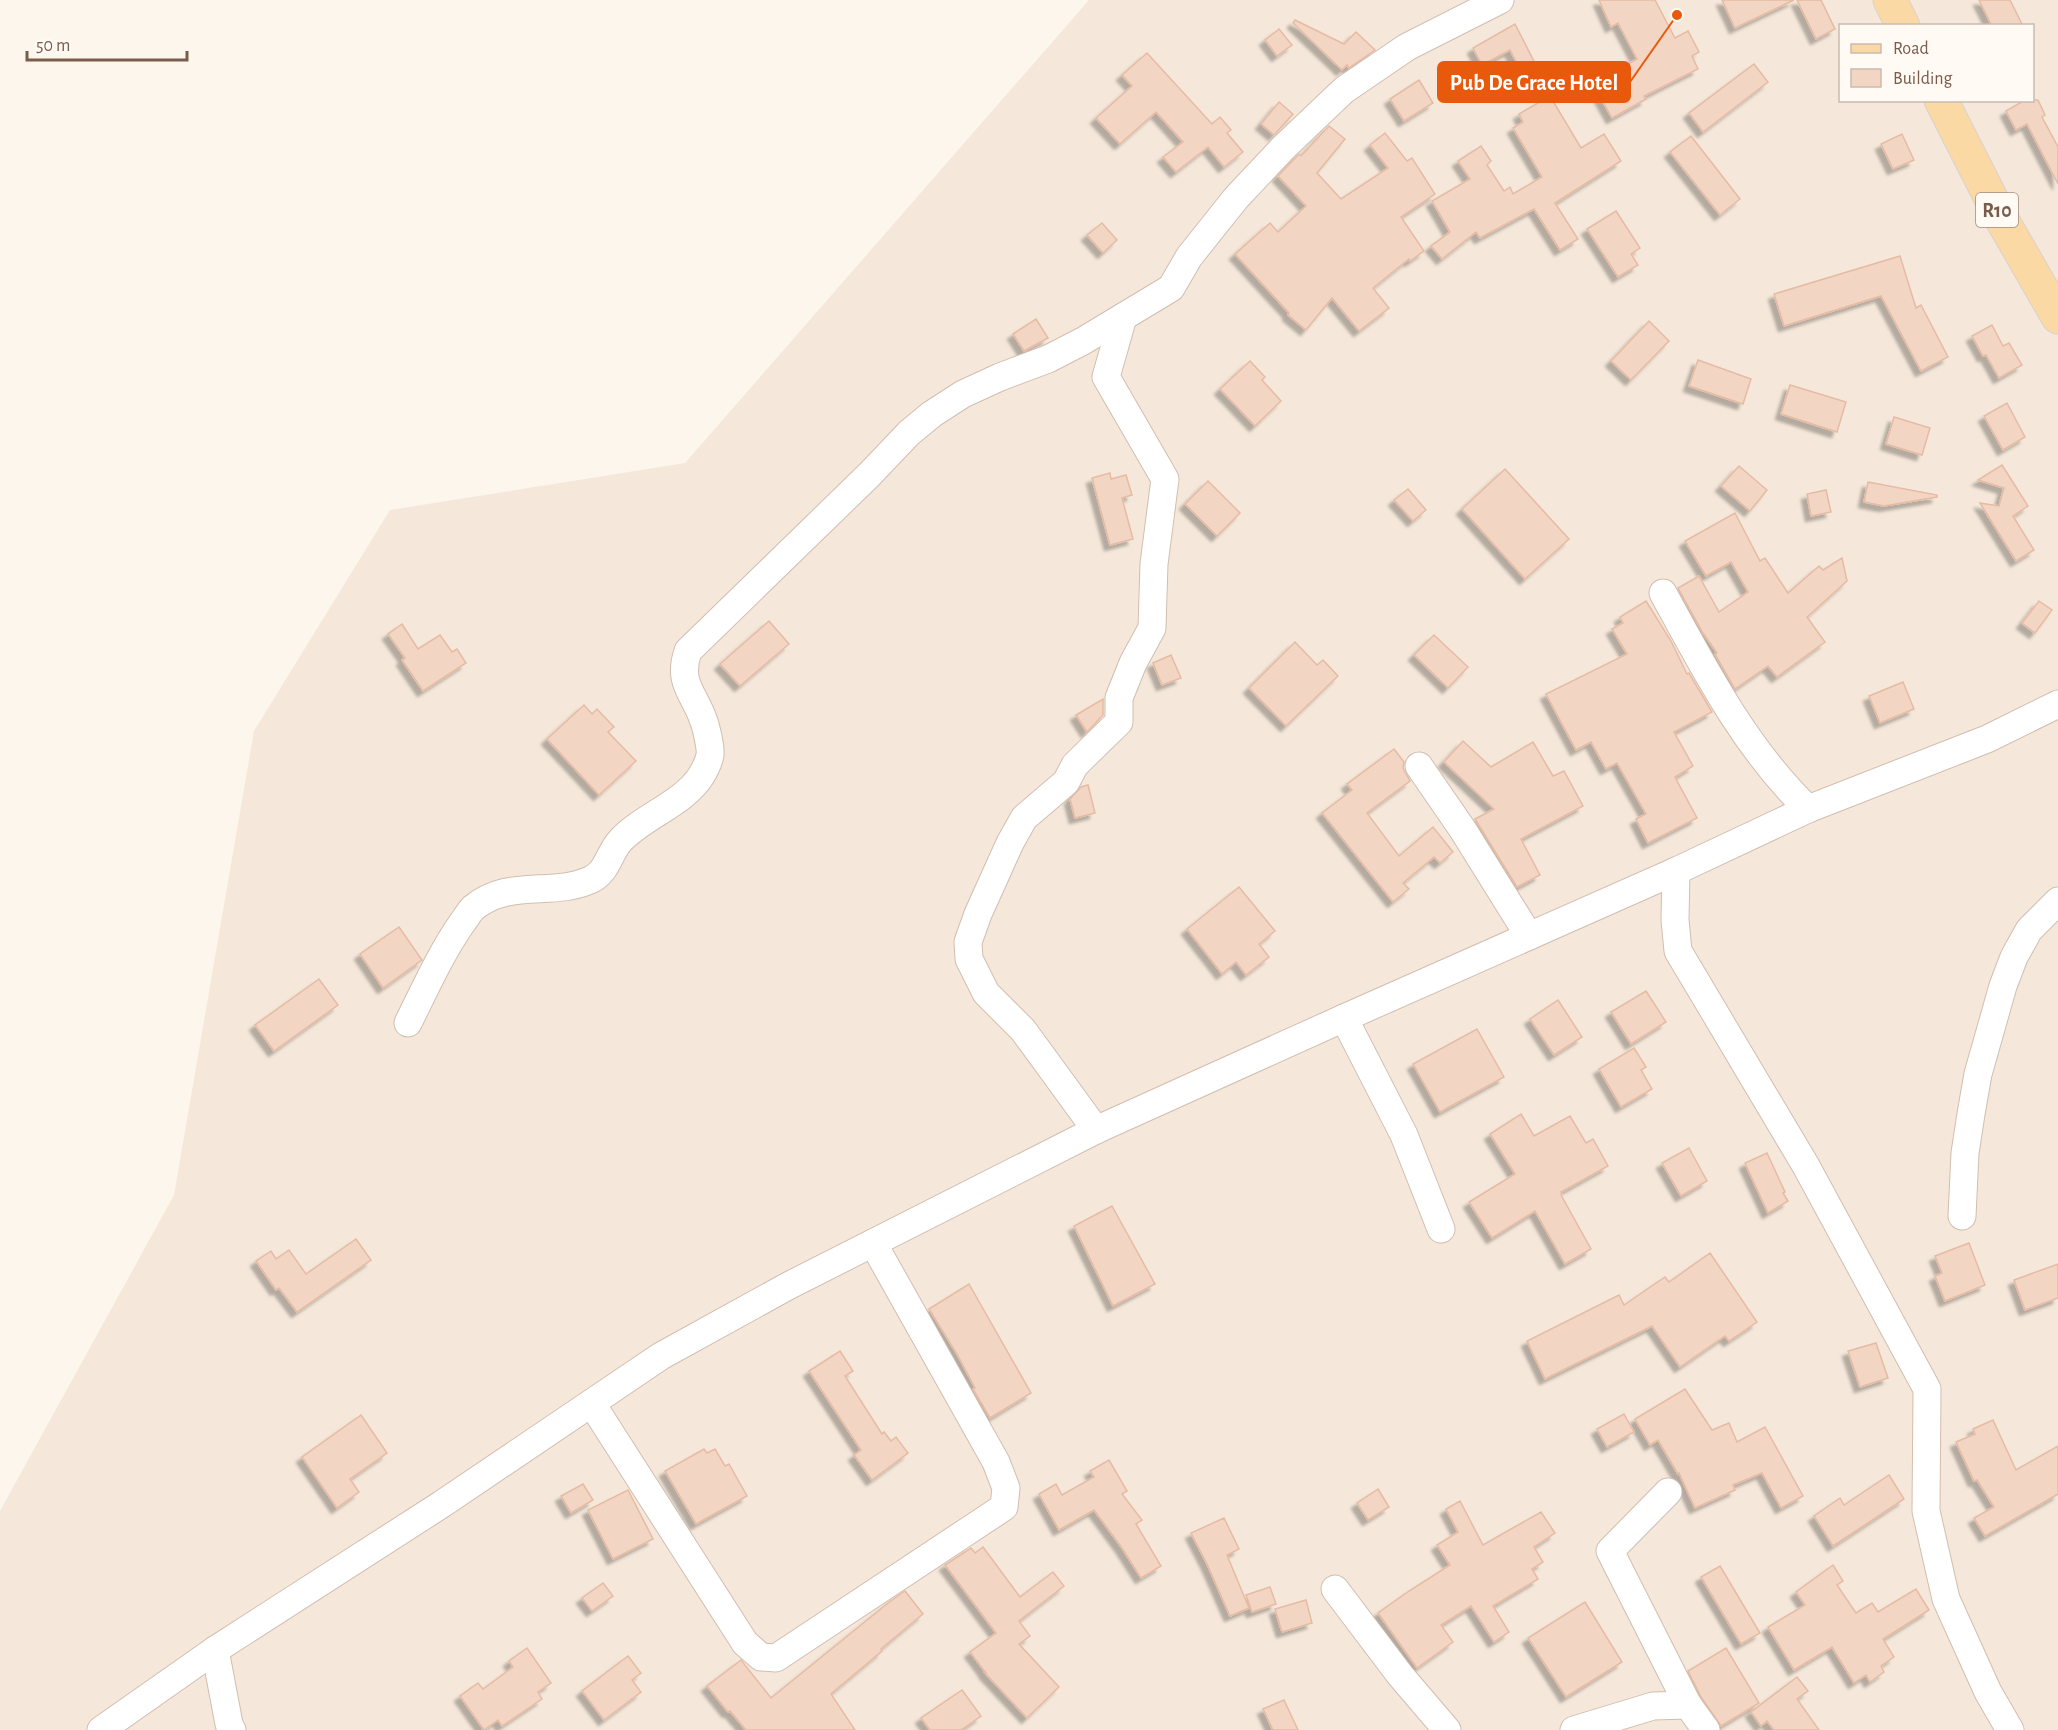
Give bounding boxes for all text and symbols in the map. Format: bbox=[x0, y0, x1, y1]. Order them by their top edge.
scale bar bbox=[27, 24, 188, 62]
legend bbox=[1839, 24, 2034, 102]
text: 50 m bbox=[36, 37, 70, 55]
text: Road bbox=[1893, 40, 1929, 58]
callout: Pub De Grace Hotel bbox=[1438, 62, 1630, 102]
text: Building bbox=[1893, 70, 1953, 88]
text: Pub De Grace Hotel bbox=[1450, 72, 1618, 94]
road number: R10 bbox=[1976, 193, 2018, 227]

